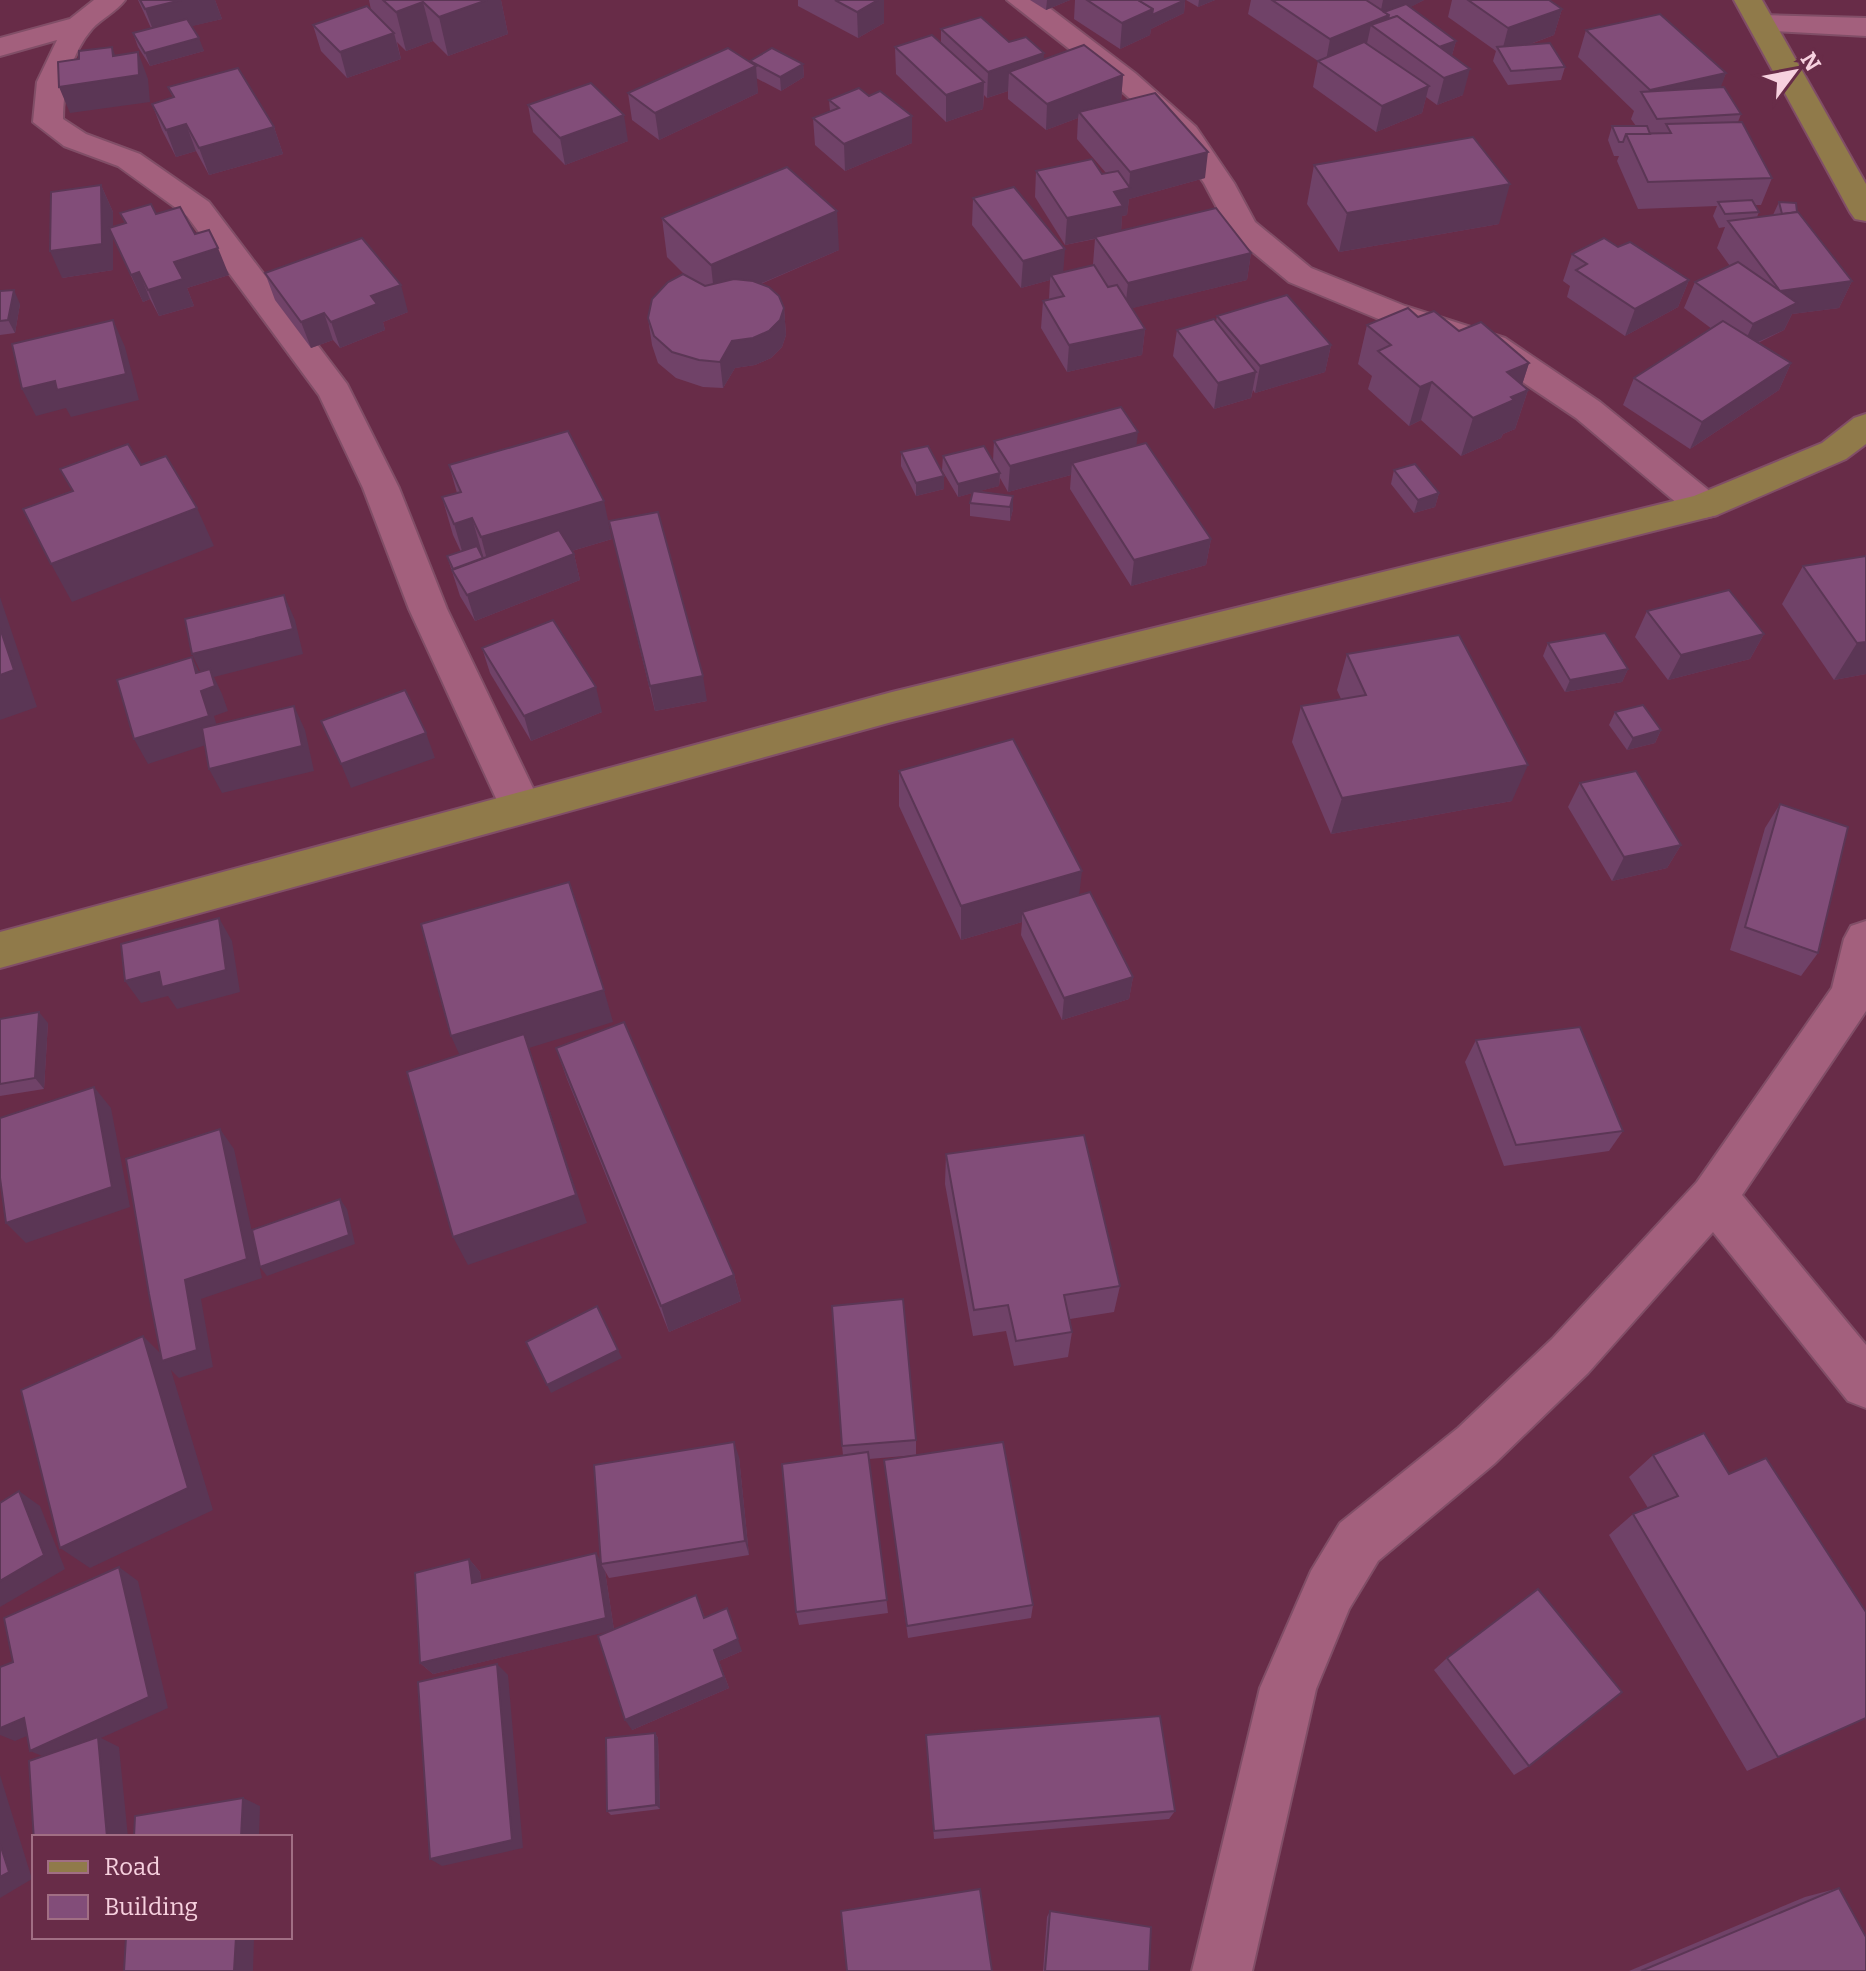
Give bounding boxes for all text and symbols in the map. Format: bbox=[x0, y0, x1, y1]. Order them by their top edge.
north arrow bbox=[1754, 32, 1834, 112]
text: N bbox=[1795, 47, 1826, 76]
legend bbox=[32, 1835, 292, 1939]
text: Road bbox=[104, 1853, 160, 1881]
text: Building bbox=[104, 1893, 198, 1921]

